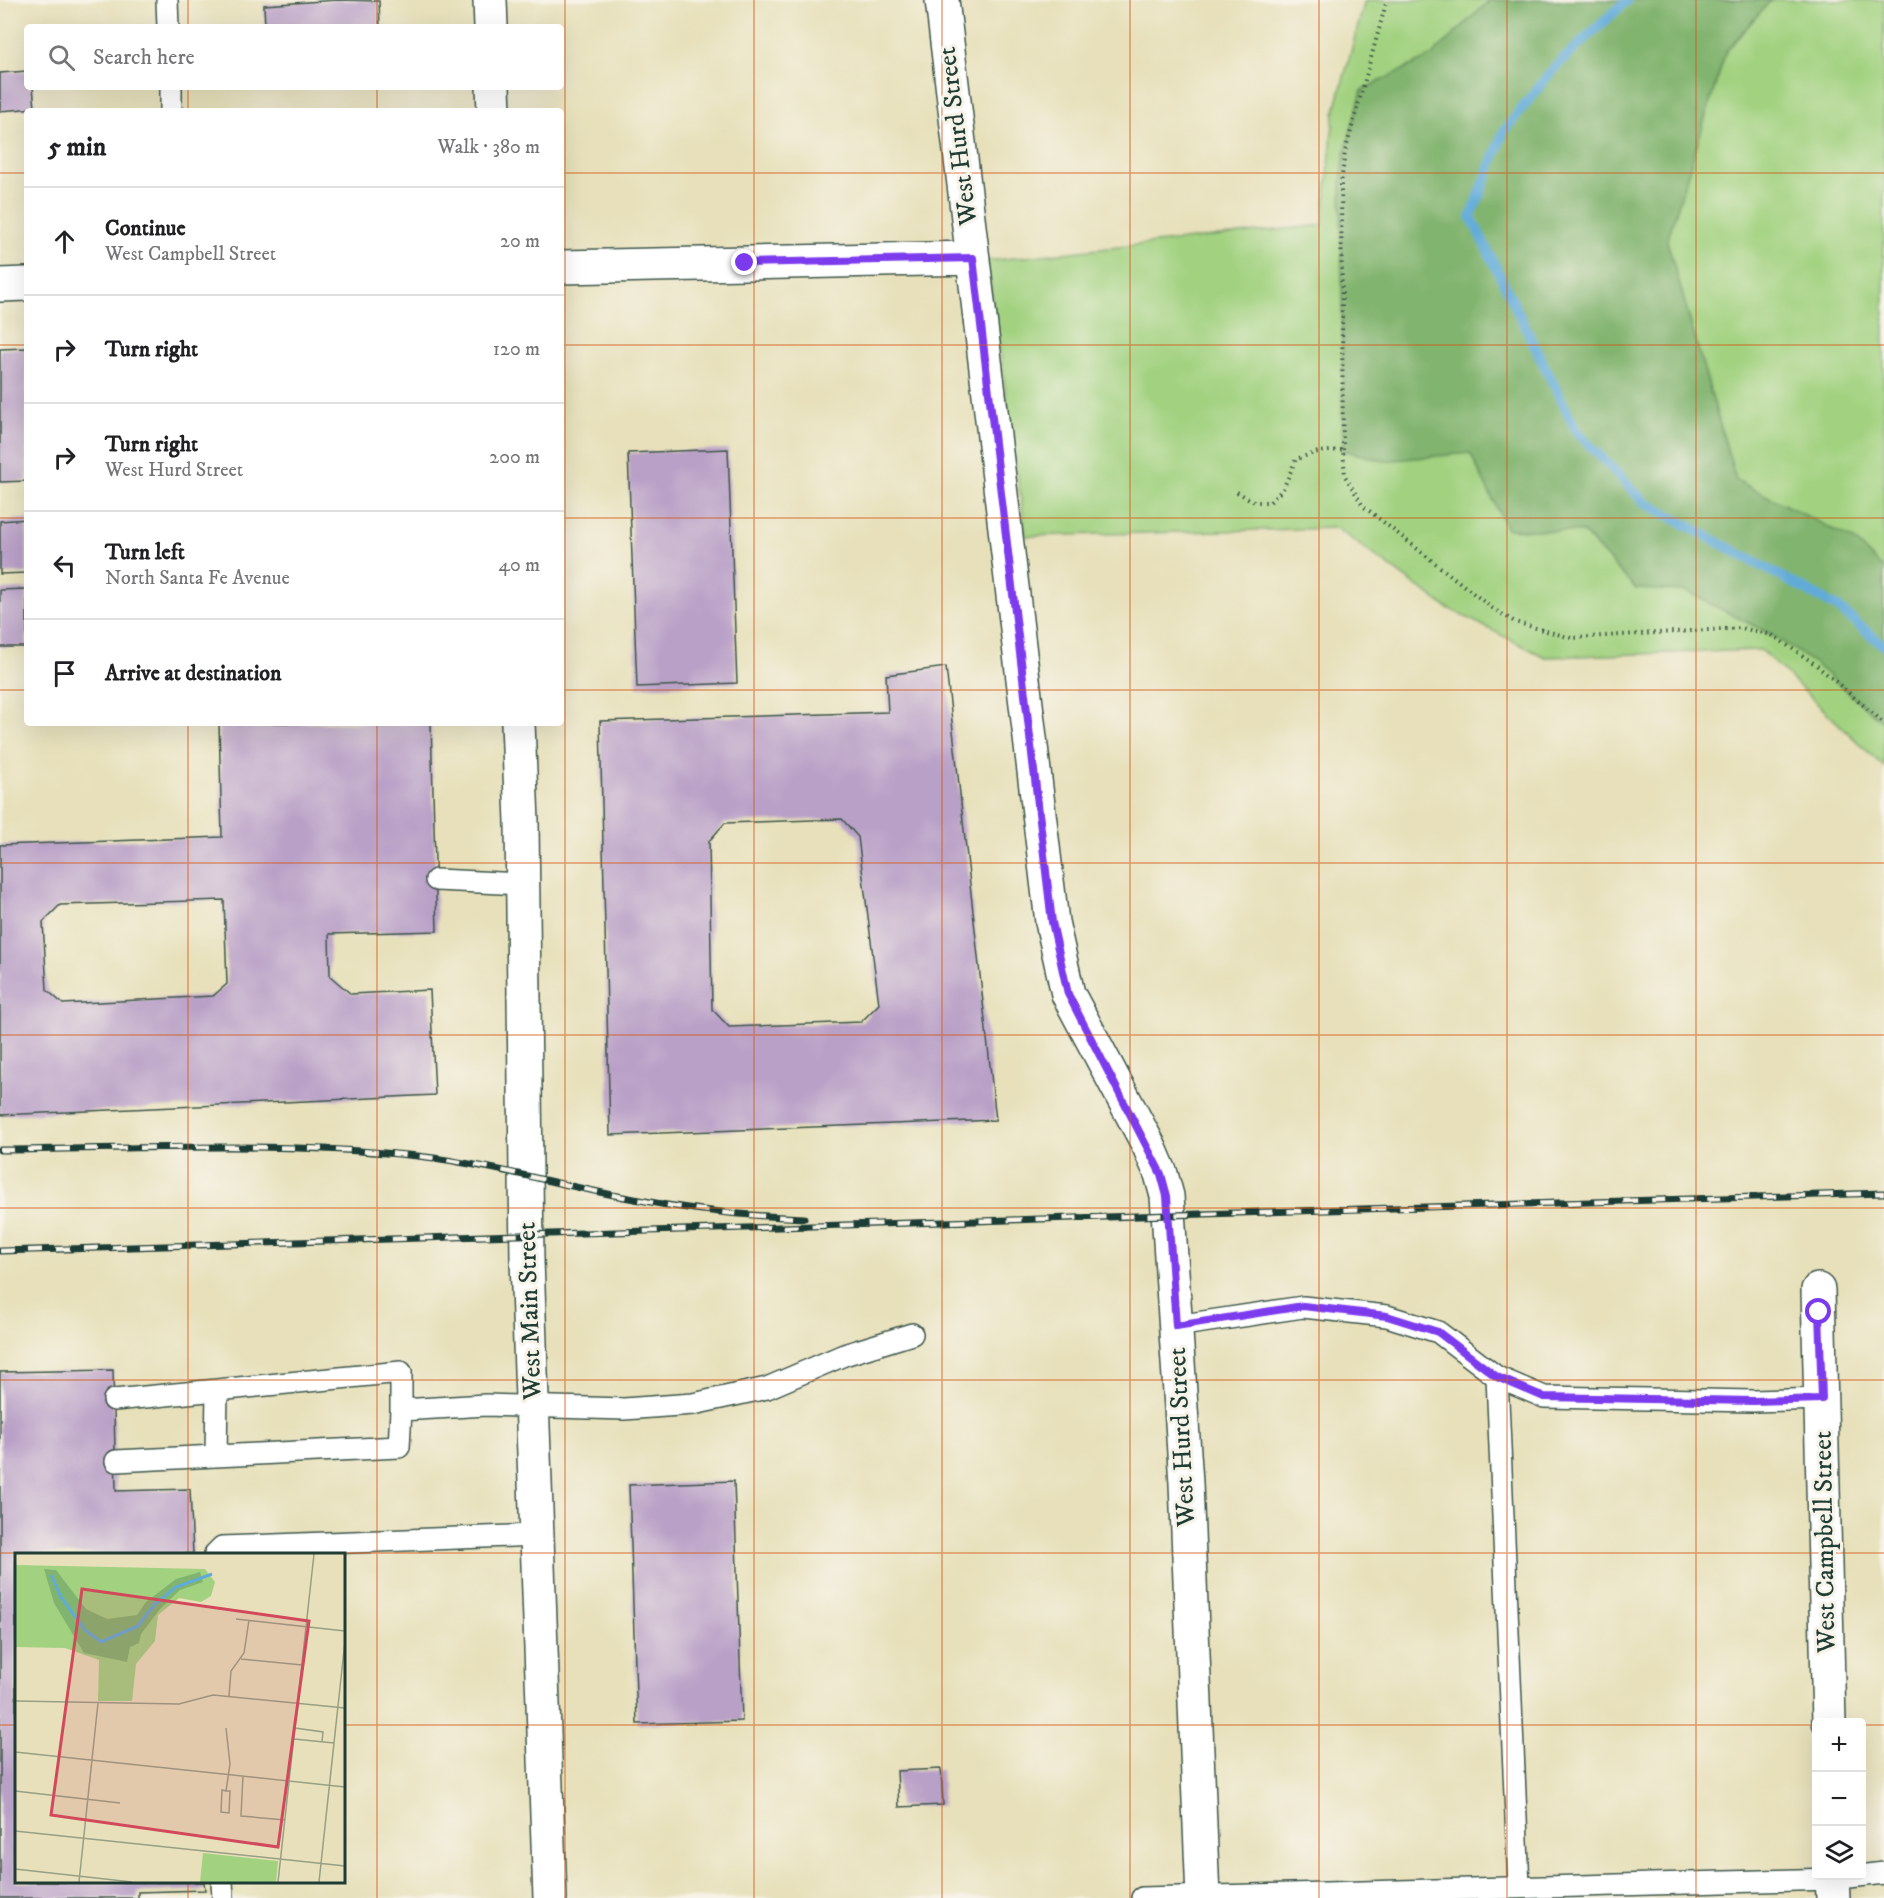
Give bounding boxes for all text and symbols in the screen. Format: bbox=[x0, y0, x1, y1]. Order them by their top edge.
search box bbox=[24, 24, 564, 90]
icon: search bbox=[45, 41, 78, 74]
text: Search here bbox=[93, 44, 195, 71]
street label: West Hurd Street bbox=[931, 45, 985, 228]
text: 5 min bbox=[48, 131, 106, 164]
text: Walk · 380 m bbox=[438, 135, 540, 160]
text: Continue bbox=[105, 215, 186, 242]
icon: ahead bbox=[48, 225, 81, 258]
text: 20 m bbox=[500, 229, 540, 254]
text: West Campbell Street bbox=[105, 242, 276, 267]
route end bbox=[731, 249, 757, 275]
icon: right bbox=[48, 333, 81, 366]
text: Turn right bbox=[105, 336, 198, 363]
text: 120 m bbox=[493, 337, 540, 362]
text: Turn right bbox=[105, 431, 198, 458]
icon: right bbox=[48, 441, 81, 474]
text: 200 m bbox=[489, 445, 540, 470]
text: West Hurd Street bbox=[105, 458, 243, 483]
text: Turn left bbox=[105, 539, 185, 566]
icon: left bbox=[48, 549, 81, 582]
text: 40 m bbox=[498, 553, 540, 578]
text: North Santa Fe Avenue bbox=[105, 566, 290, 591]
icon: arrive bbox=[48, 657, 81, 690]
text: Arrive at destination bbox=[105, 660, 282, 687]
street label: West Main Street bbox=[510, 1221, 550, 1402]
route start bbox=[1805, 1298, 1831, 1324]
street label: West Hurd Street bbox=[1161, 1346, 1203, 1529]
street label: West Campbell Street bbox=[1807, 1430, 1843, 1655]
inset map bbox=[15, 1553, 345, 1883]
map controls bbox=[1812, 1718, 1866, 1880]
button: + bbox=[1812, 1718, 1866, 1772]
button: − bbox=[1812, 1772, 1866, 1826]
button: layers bbox=[1812, 1826, 1866, 1880]

